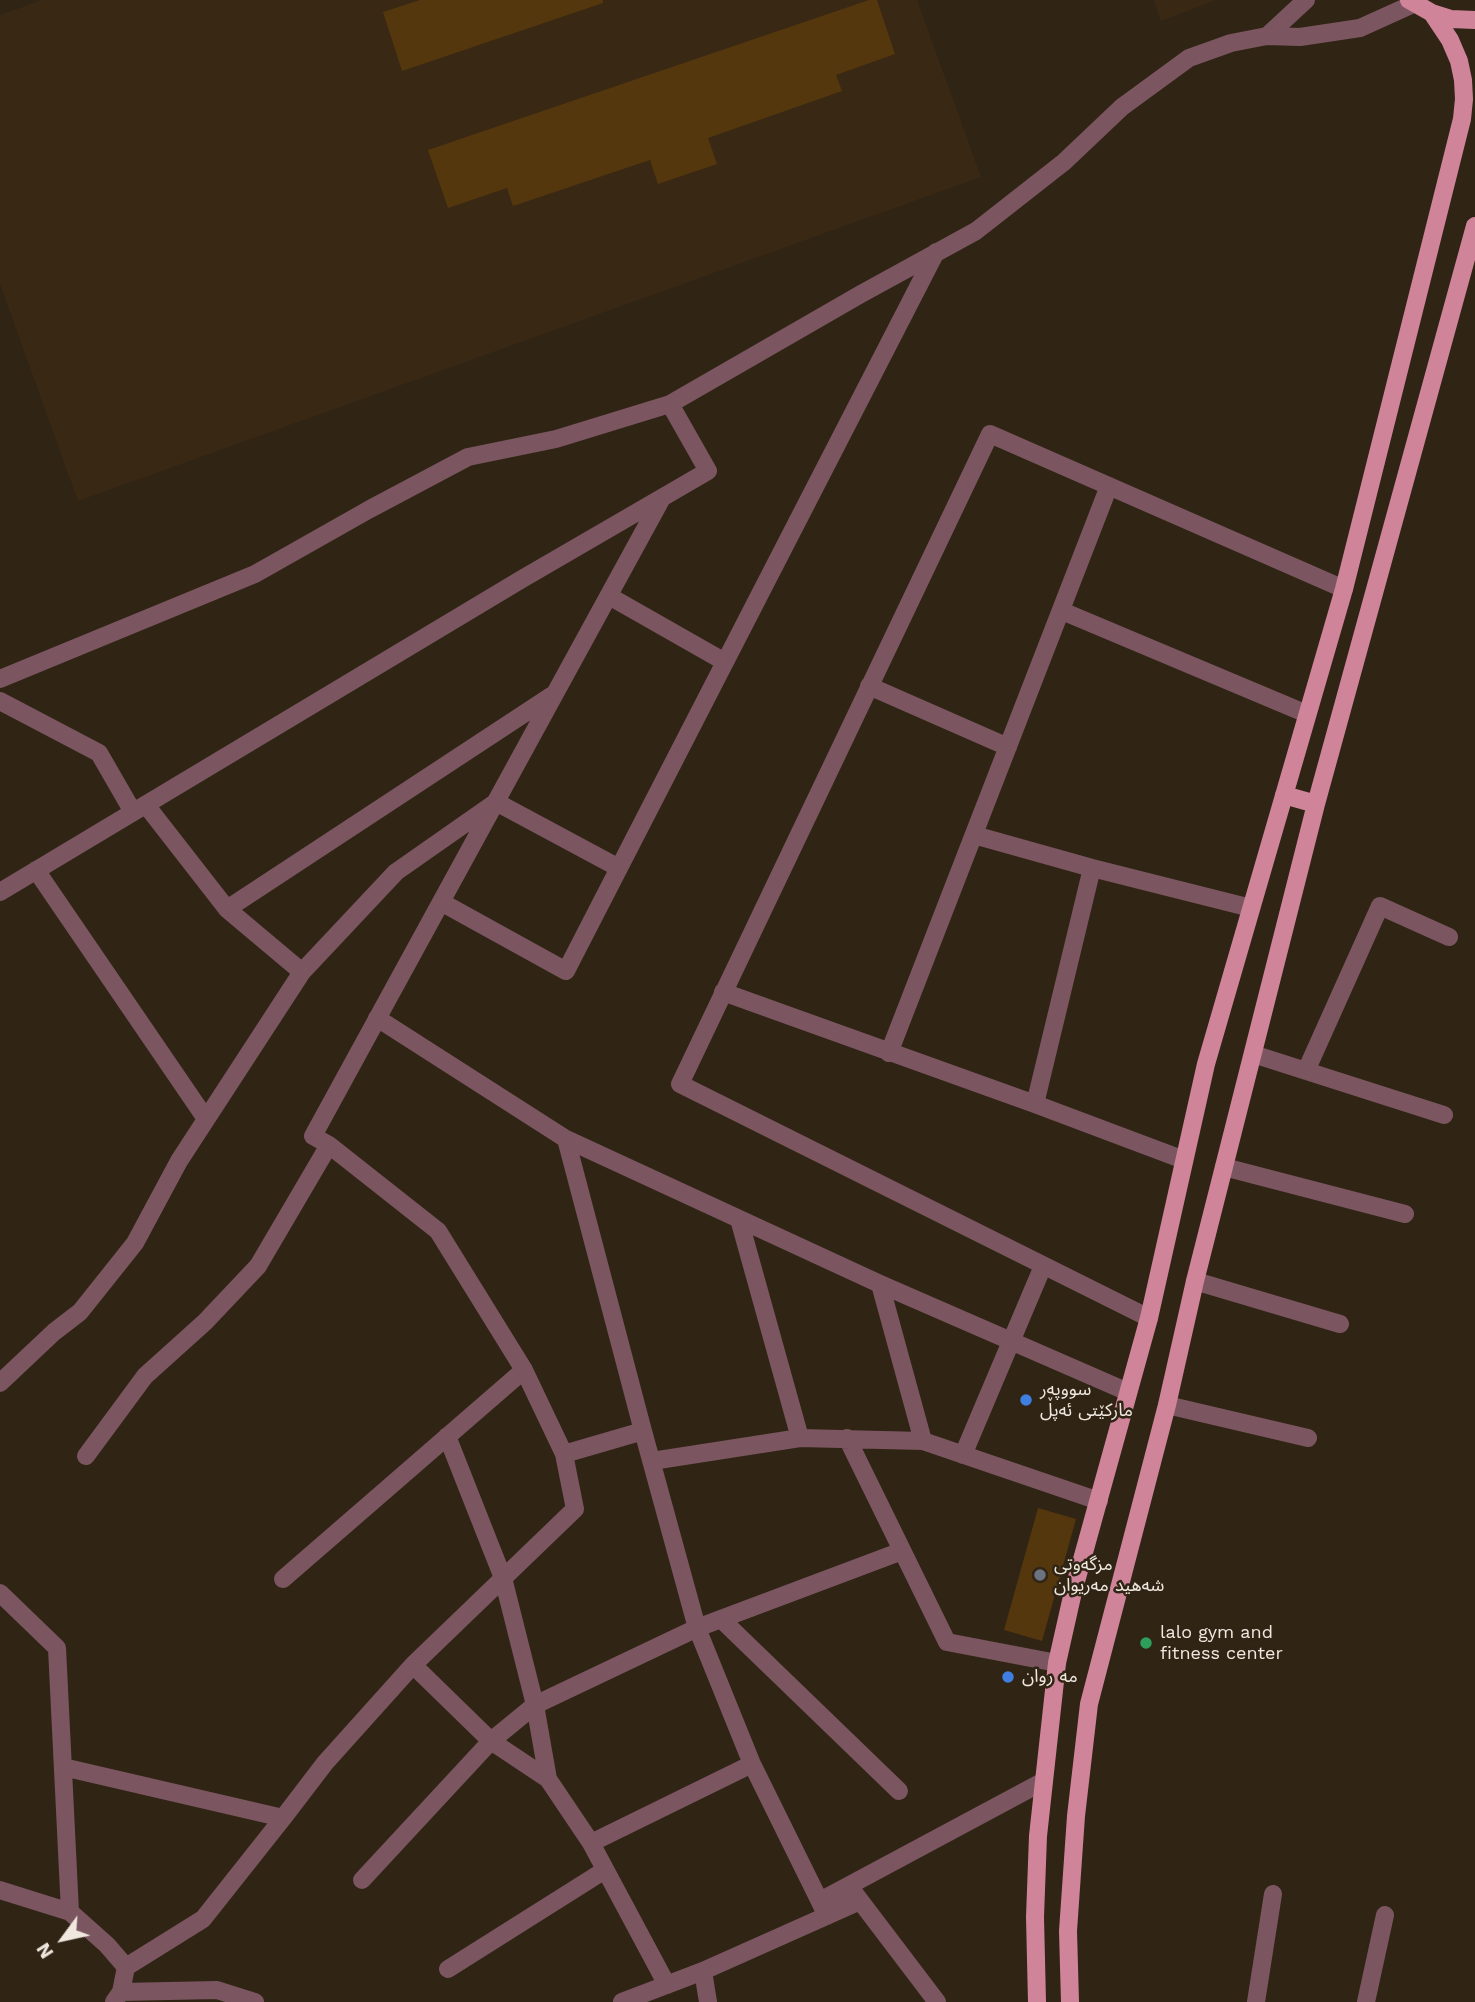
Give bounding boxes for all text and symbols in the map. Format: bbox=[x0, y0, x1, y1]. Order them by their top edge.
place label: سووپەر مارکێتی ئەپڵ bbox=[1040, 1379, 1133, 1422]
marker: سووپەر مارکێتی ئەپڵ bbox=[1018, 1392, 1034, 1408]
place label: مزگەوتی شەھید مەریوان bbox=[1054, 1554, 1164, 1596]
marker: مزگەوتی شەھید مەریوان bbox=[1032, 1567, 1048, 1583]
place label: lalo gym and fitness center bbox=[1160, 1622, 1283, 1664]
marker: lalo gym and fitness center bbox=[1138, 1635, 1154, 1651]
place label: مه روان bbox=[1022, 1666, 1078, 1688]
marker: مه روان bbox=[1000, 1669, 1016, 1685]
north arrow bbox=[28, 1904, 98, 1974]
text: N bbox=[31, 1939, 58, 1963]

